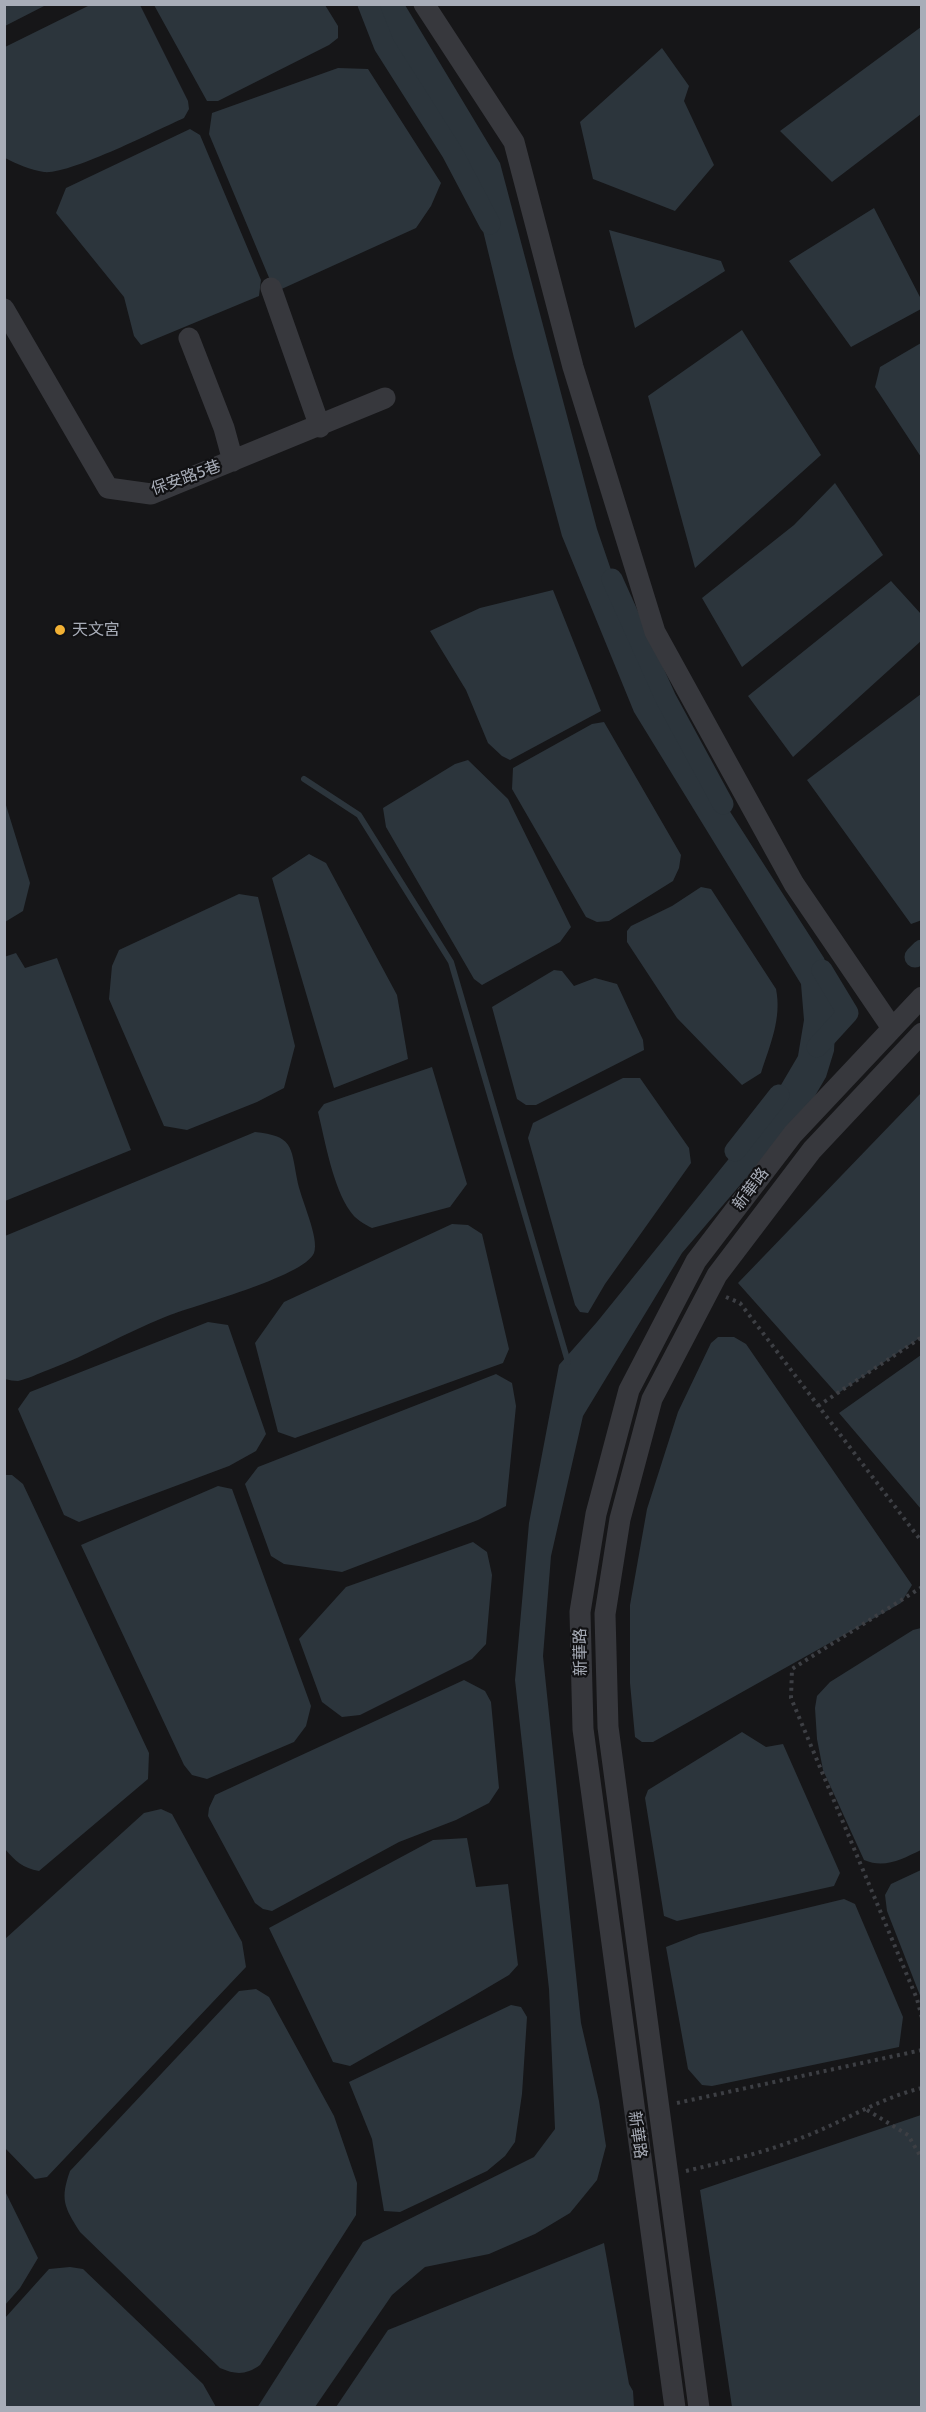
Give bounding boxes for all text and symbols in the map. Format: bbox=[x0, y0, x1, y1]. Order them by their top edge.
street label: 保安路5巷 bbox=[149, 457, 223, 499]
place label: 天文宮 bbox=[72, 620, 120, 640]
marker: 天文宮 bbox=[53, 623, 67, 637]
street label: 新華路 bbox=[729, 1164, 773, 1214]
street label: 新華路 bbox=[571, 1628, 591, 1676]
street label: 新華路 bbox=[624, 2110, 650, 2160]

